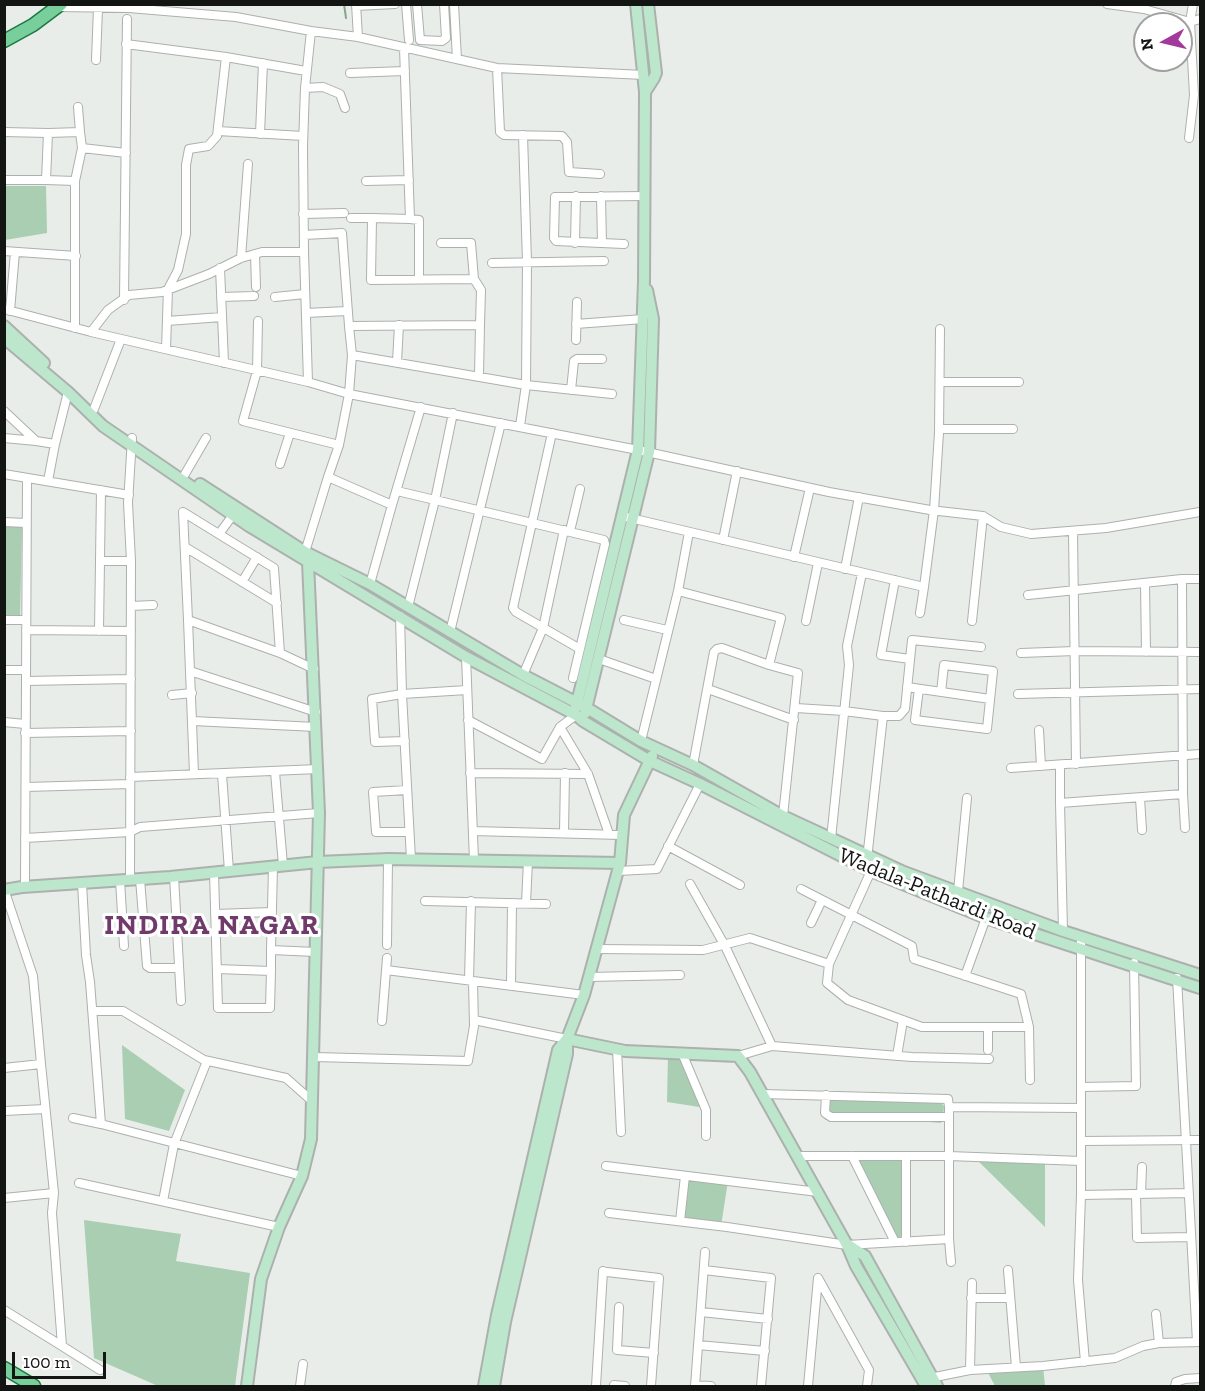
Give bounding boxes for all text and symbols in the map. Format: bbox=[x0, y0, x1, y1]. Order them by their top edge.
north arrow bbox=[1133, 12, 1193, 72]
text: N bbox=[1136, 37, 1157, 52]
street label: Wadala-Pathardi Road bbox=[835, 842, 1039, 946]
district label: INDIRA NAGAR bbox=[104, 909, 320, 943]
scale bar bbox=[15, 1340, 110, 1378]
text: 100 m bbox=[23, 1351, 70, 1373]

